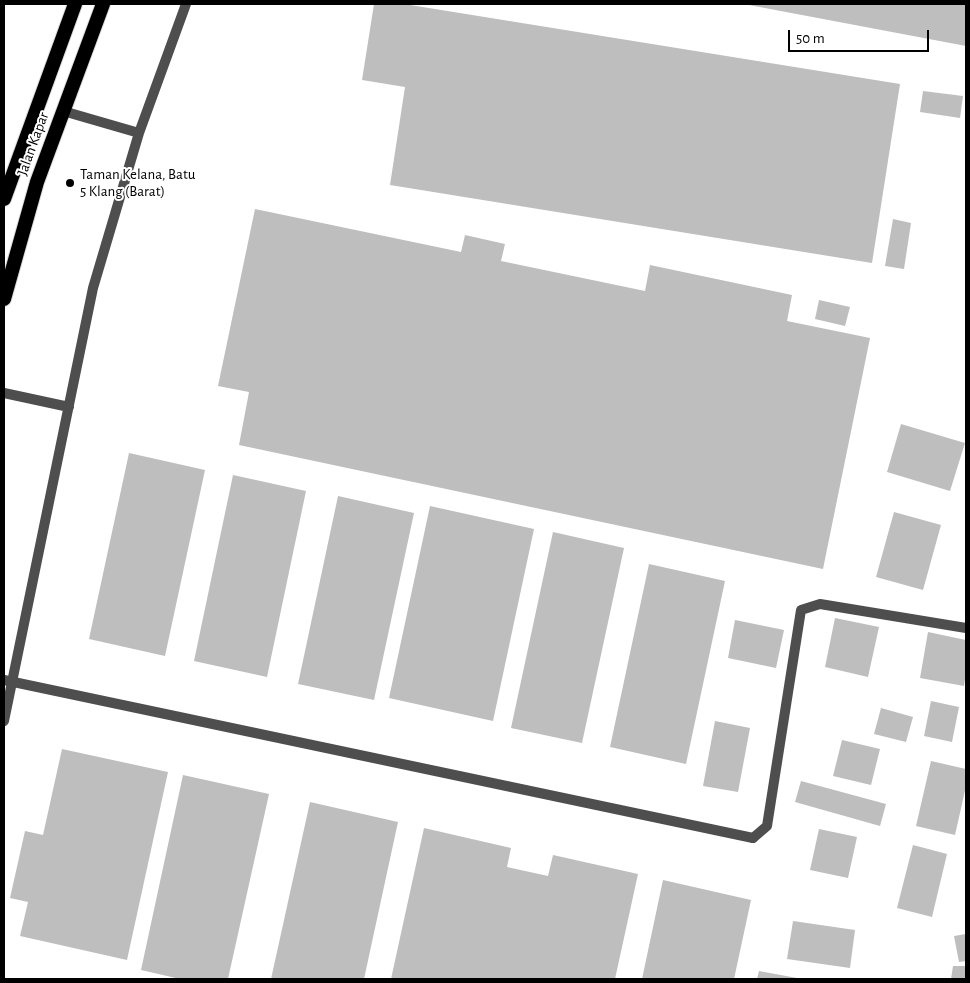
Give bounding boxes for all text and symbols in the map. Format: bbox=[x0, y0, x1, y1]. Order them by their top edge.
scale bar bbox=[790, 20, 931, 52]
text: 50 m bbox=[796, 31, 825, 46]
street label: Jalan Kapar bbox=[13, 110, 53, 178]
place label: Taman Kelana, Batu 5 Klang (Barat) bbox=[80, 165, 195, 200]
marker: Taman Kelana, Batu 5 Klang (Barat) bbox=[64, 177, 76, 189]

